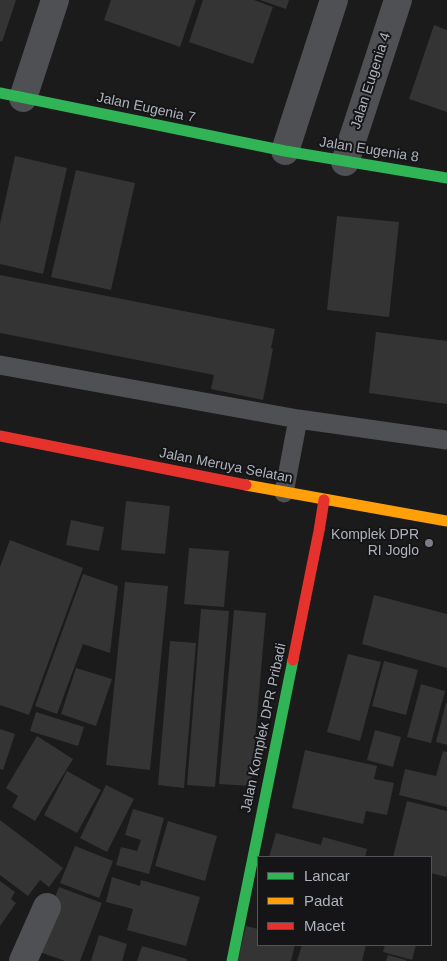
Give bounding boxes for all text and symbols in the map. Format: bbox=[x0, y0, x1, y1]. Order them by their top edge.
street label: Jalan Eugenia 4 bbox=[347, 31, 395, 131]
street label: Jalan Eugenia 7 bbox=[95, 89, 197, 127]
street label: Jalan Eugenia 8 bbox=[318, 134, 420, 166]
street label: Jalan Meruya Selatan bbox=[158, 445, 294, 487]
place label: Komplek DPR RI Joglo bbox=[331, 527, 419, 560]
marker: Komplek DPR RI Joglo bbox=[423, 537, 435, 549]
street label: Jalan Komplek DPR Pribadi bbox=[238, 642, 290, 814]
legend bbox=[257, 856, 432, 946]
text: Lancar bbox=[304, 867, 350, 884]
text: Padat bbox=[304, 892, 343, 909]
text: Macet bbox=[304, 917, 345, 934]

